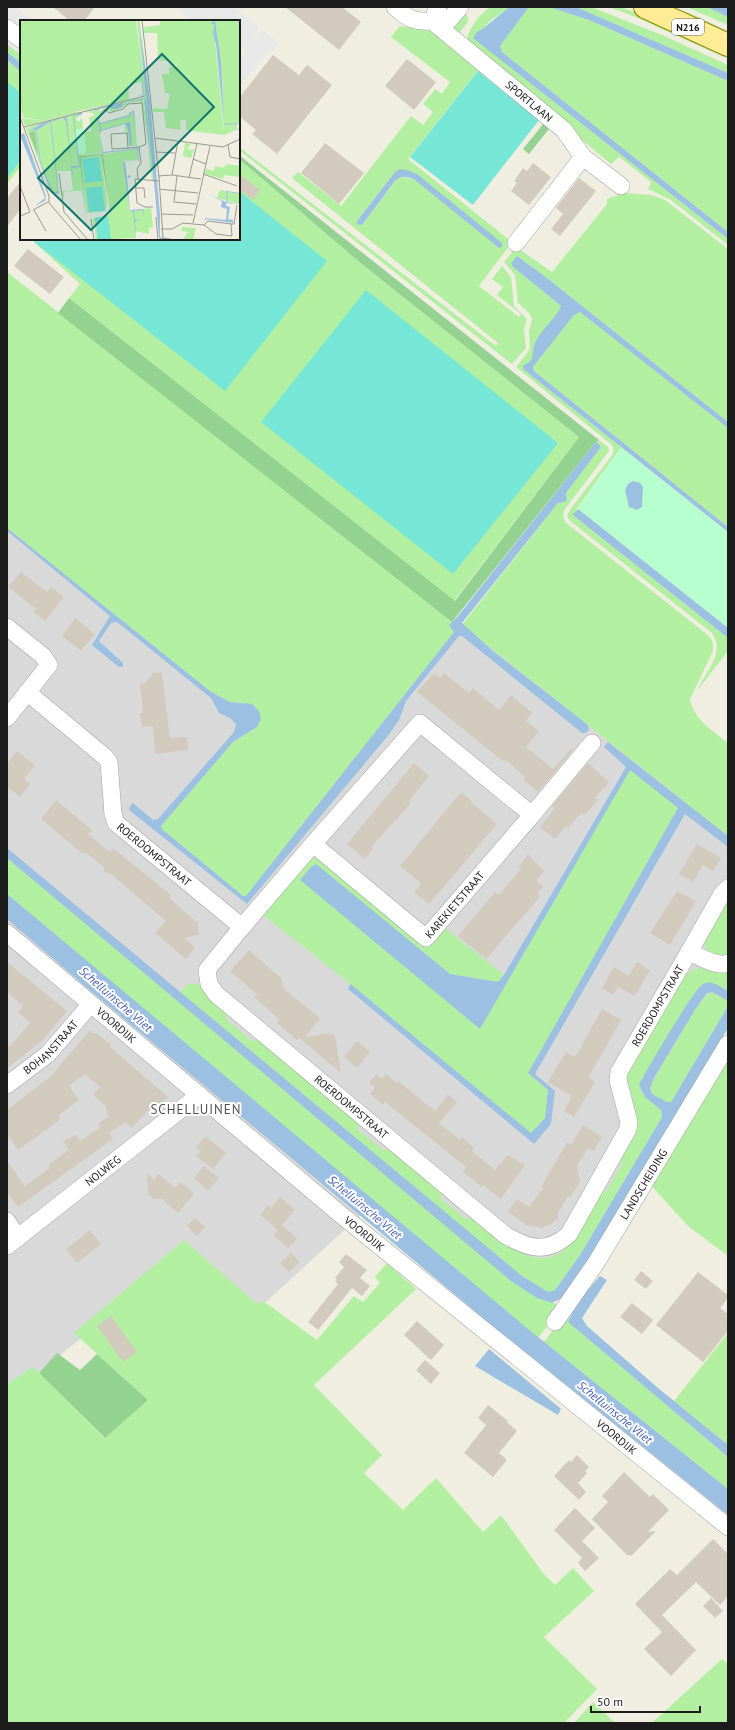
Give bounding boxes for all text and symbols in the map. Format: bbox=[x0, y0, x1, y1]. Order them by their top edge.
road number: N216 bbox=[672, 19, 704, 35]
inset map bbox=[20, 20, 240, 240]
street label: SPORTLAAN bbox=[502, 77, 556, 125]
street label: ROERDOMPSTRAAT bbox=[114, 820, 194, 889]
street label: KAREKIETSTRAAT bbox=[422, 869, 487, 941]
street label: ROERDOMPSTRAAT bbox=[628, 962, 687, 1049]
water label: Schelluinsche Vliet bbox=[76, 963, 156, 1036]
street label: VOORDIJK bbox=[93, 1004, 139, 1046]
street label: BOHANSTRAAT bbox=[20, 1017, 81, 1077]
street label: ROERDOMPSTRAAT bbox=[312, 1072, 391, 1142]
district label: SCHELLUINEN bbox=[150, 1101, 242, 1118]
street label: LANDSCHEIDING bbox=[617, 1146, 670, 1222]
street label: NOLWEG bbox=[82, 1152, 124, 1189]
water label: Schelluinsche Vliet bbox=[325, 1172, 406, 1243]
street label: VOORDIJK bbox=[341, 1213, 388, 1254]
water label: Schelluinsche Vliet bbox=[575, 1377, 656, 1447]
street label: VOORDIJK bbox=[593, 1416, 640, 1458]
scale bar bbox=[591, 1688, 700, 1714]
text: 50 m bbox=[597, 1694, 623, 1709]

